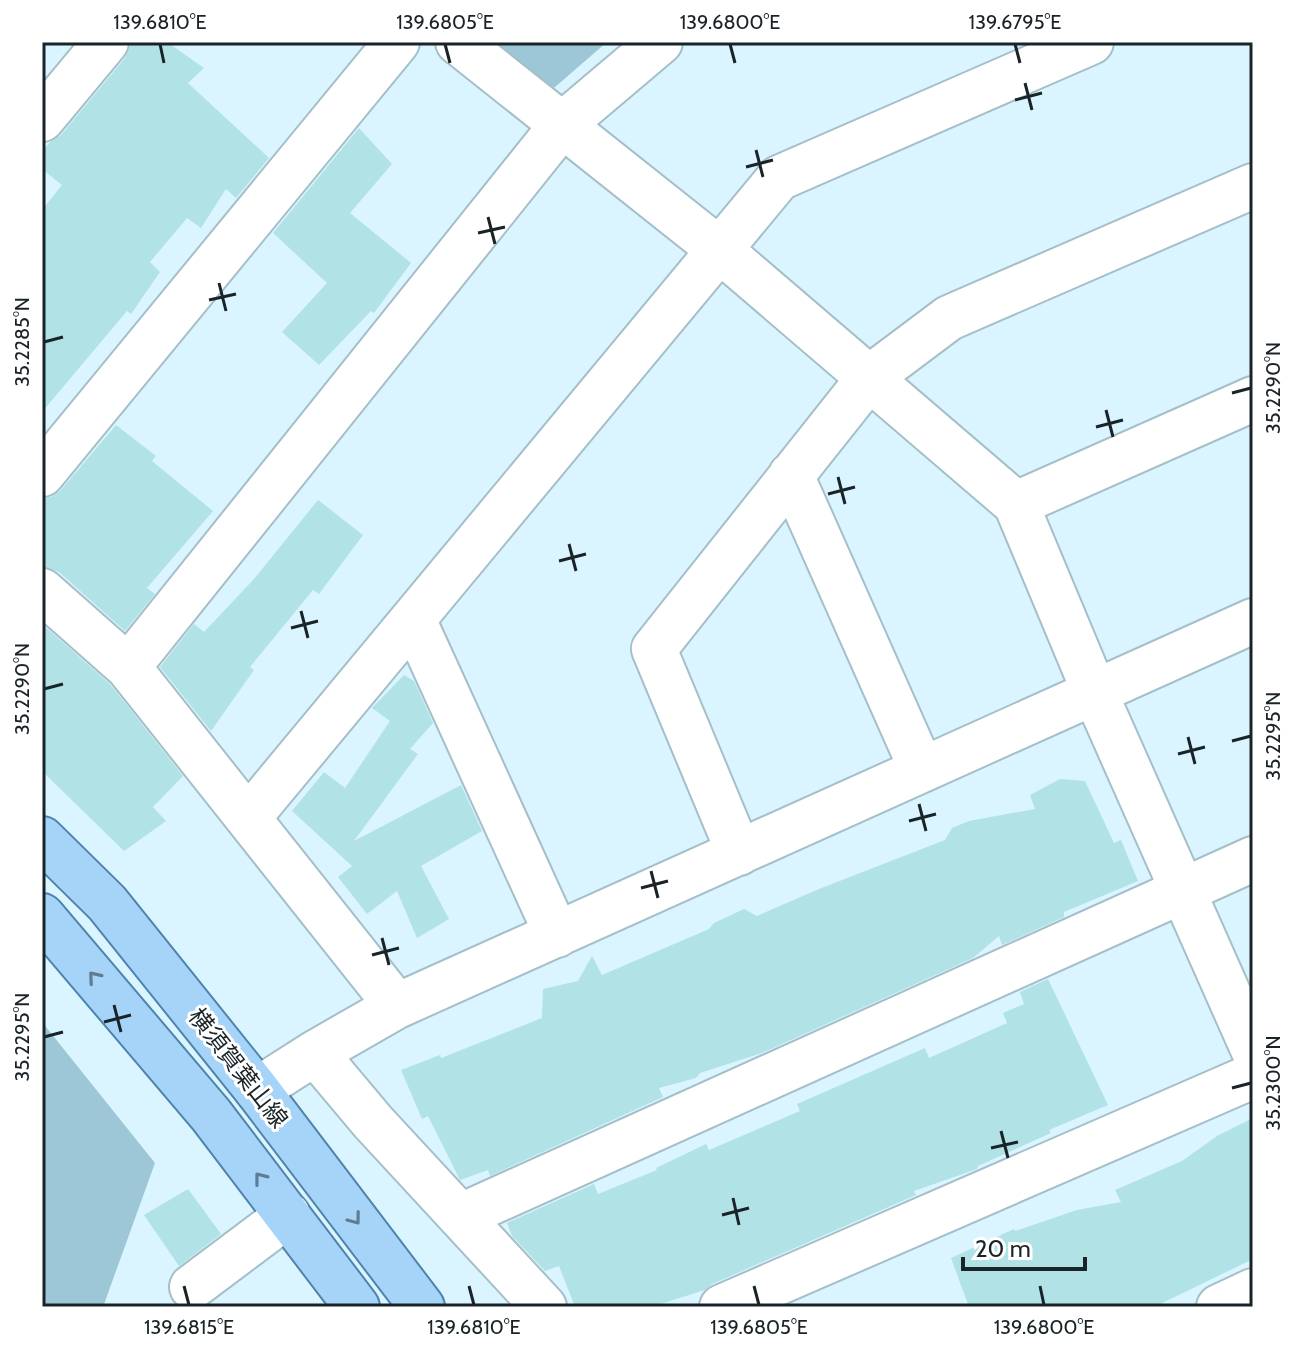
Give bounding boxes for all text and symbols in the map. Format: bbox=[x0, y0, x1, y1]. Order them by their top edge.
text: 139.6810°E bbox=[113, 10, 207, 34]
text: 139.6805°E bbox=[396, 10, 494, 34]
text: 139.6800°E bbox=[680, 10, 780, 34]
text: 139.6795°E bbox=[969, 10, 1061, 34]
text: 35.2285°N bbox=[10, 297, 34, 387]
text: 35.2290°N bbox=[1261, 342, 1285, 434]
text: 35.2290°N bbox=[10, 643, 34, 735]
text: 35.2295°N bbox=[1261, 692, 1285, 780]
one-way arrow bbox=[89, 972, 104, 987]
text: 35.2295°N bbox=[10, 993, 34, 1081]
street label: 横須賀葉山線 bbox=[183, 1002, 294, 1133]
text: 35.2300°N bbox=[1261, 1036, 1285, 1130]
one-way arrow bbox=[255, 1172, 269, 1187]
one-way arrow bbox=[346, 1210, 360, 1225]
scale bar bbox=[963, 1221, 1085, 1271]
text: 20 m bbox=[975, 1234, 1031, 1263]
text: 139.6815°E bbox=[144, 1315, 234, 1339]
text: 139.6810°E bbox=[427, 1315, 521, 1339]
text: 139.6805°E bbox=[710, 1315, 808, 1339]
text: 139.6800°E bbox=[994, 1315, 1094, 1339]

